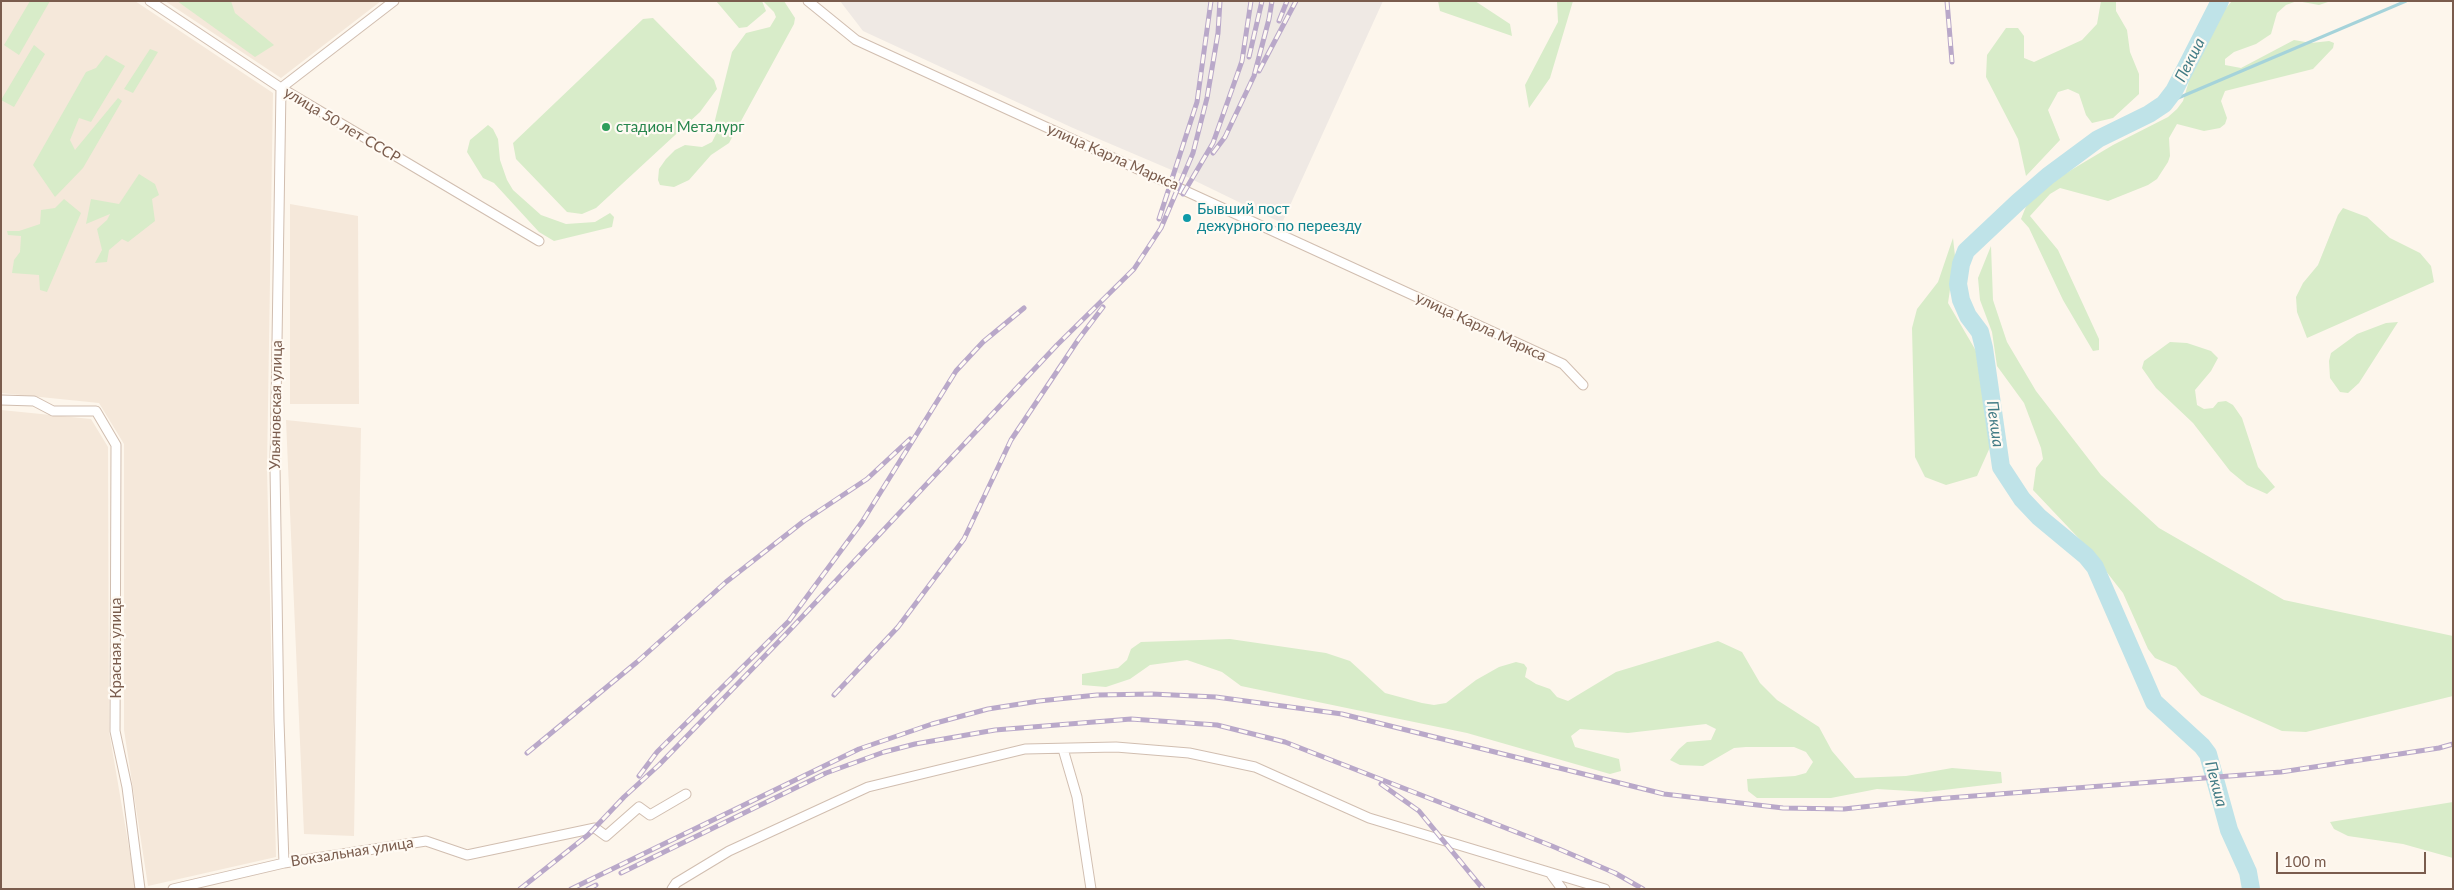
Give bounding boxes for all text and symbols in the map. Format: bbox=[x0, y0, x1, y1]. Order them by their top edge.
water label: Пекша bbox=[2171, 35, 2209, 85]
street label: улица 50 лет СССР bbox=[280, 83, 404, 167]
place label: стадион Металург bbox=[616, 118, 744, 136]
street label: улица Карла Маркса bbox=[1044, 120, 1182, 194]
marker: стадион Металург bbox=[600, 121, 612, 133]
place label: Бывший пост дежурного по переезду bbox=[1197, 200, 1362, 235]
marker: Бывший пост дежурного по переезду bbox=[1181, 212, 1193, 224]
street label: улица Карла Маркса bbox=[1413, 289, 1549, 365]
street label: Ульяновская улица bbox=[266, 340, 286, 470]
water label: Пекша bbox=[1982, 399, 2008, 449]
street label: Красная улица bbox=[107, 597, 125, 699]
water label: Пекша bbox=[2201, 759, 2231, 809]
street label: Вокзальная улица bbox=[289, 833, 415, 871]
scale bar bbox=[2279, 842, 2429, 874]
text: 100 m bbox=[2284, 852, 2326, 870]

